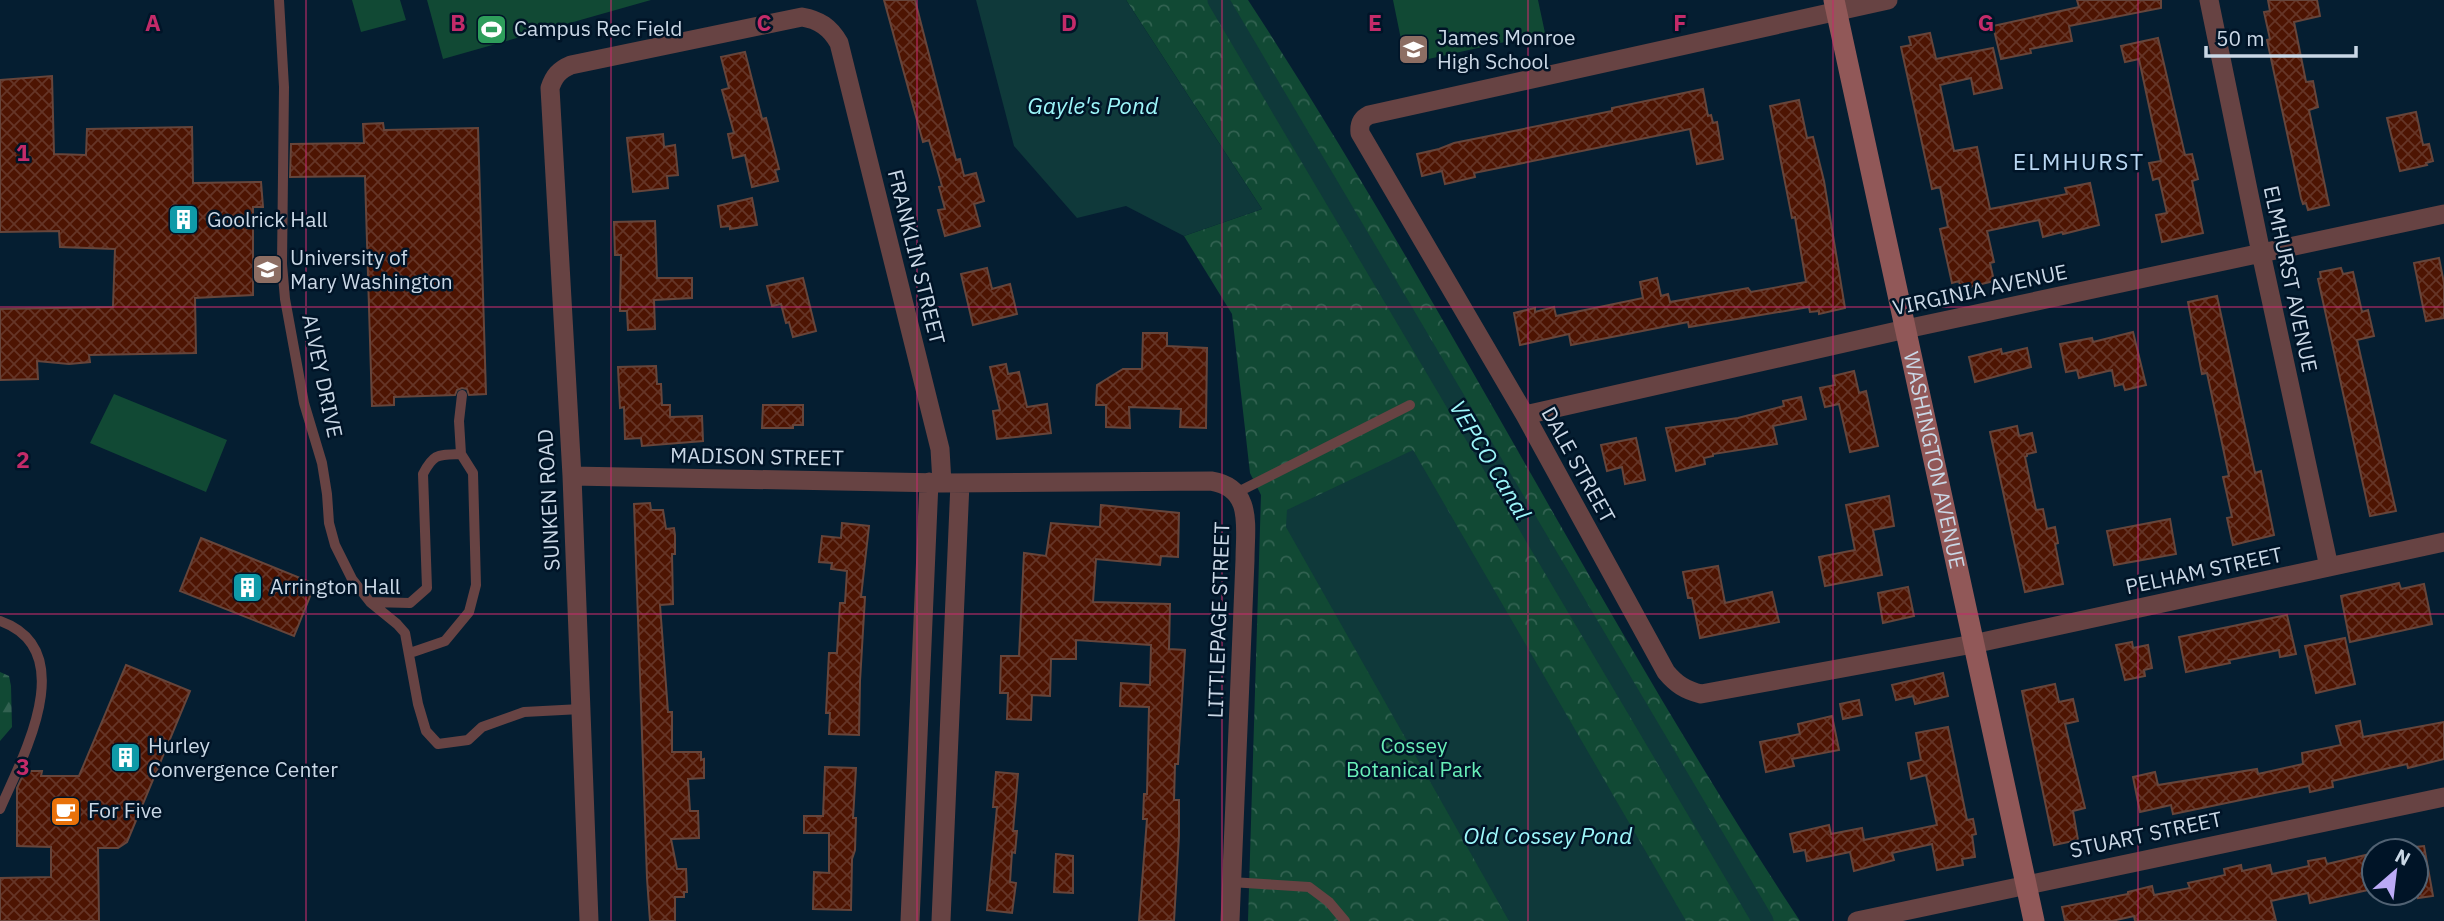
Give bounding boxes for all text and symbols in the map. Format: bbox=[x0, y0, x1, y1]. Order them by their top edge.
text: A bbox=[145, 7, 161, 37]
text: B bbox=[450, 7, 466, 37]
text: C bbox=[757, 7, 772, 37]
text: D bbox=[1061, 7, 1077, 37]
text: E bbox=[1368, 7, 1382, 37]
text: F bbox=[1673, 7, 1687, 37]
text: G bbox=[1978, 7, 1994, 37]
sports icon: Campus Rec Field bbox=[474, 12, 508, 46]
place label: Campus Rec Field bbox=[514, 14, 682, 42]
scale bar bbox=[2206, 14, 2356, 58]
place label: James Monroe High School bbox=[1437, 23, 1576, 75]
text: 50 m bbox=[2216, 24, 2265, 52]
school or university icon: James Monroe High School bbox=[1397, 33, 1431, 67]
water label: Gayle's Pond bbox=[1028, 90, 1159, 120]
text: 1 bbox=[16, 137, 30, 167]
district label: ELMHURST bbox=[2013, 146, 2145, 176]
street label: FRANKLIN STREET bbox=[882, 166, 952, 347]
street label: ELMHURST AVENUE bbox=[2258, 183, 2324, 375]
building icon: Goolrick Hall bbox=[167, 203, 201, 237]
place label: Goolrick Hall bbox=[207, 205, 328, 233]
place label: University of Mary Washington bbox=[290, 243, 453, 295]
school or university icon: University of Mary Washington bbox=[250, 253, 284, 287]
street label: VIRGINIA AVENUE bbox=[1890, 257, 2070, 321]
street label: ALVEY DRIVE bbox=[296, 311, 350, 440]
street label: WASHINGTON AVENUE bbox=[1898, 349, 1972, 571]
water label: VEPCO Canal bbox=[1443, 394, 1539, 526]
street label: DALE STREET bbox=[1535, 401, 1622, 528]
street label: SUNKEN ROAD bbox=[530, 428, 566, 572]
street label: MADISON STREET bbox=[670, 440, 844, 472]
text: 2 bbox=[16, 444, 30, 474]
street label: LITTLEPAGE STREET bbox=[1201, 521, 1235, 719]
street label: PELHAM STREET bbox=[2123, 540, 2285, 600]
building icon: Arrington Hall bbox=[230, 570, 264, 604]
place label: Arrington Hall bbox=[270, 572, 401, 600]
place label: Hurley Convergence Center bbox=[148, 731, 338, 783]
park label: Cossey Botanical Park bbox=[1346, 731, 1482, 783]
building icon: Hurley Convergence Center bbox=[108, 741, 142, 775]
text: 3 bbox=[16, 751, 30, 781]
cafe icon: For Five bbox=[48, 794, 82, 828]
place label: For Five bbox=[88, 796, 162, 824]
street label: STUART STREET bbox=[2067, 804, 2225, 864]
water label: Old Cossey Pond bbox=[1464, 820, 1633, 850]
north arrow bbox=[2360, 837, 2430, 907]
text: N bbox=[2391, 843, 2415, 871]

